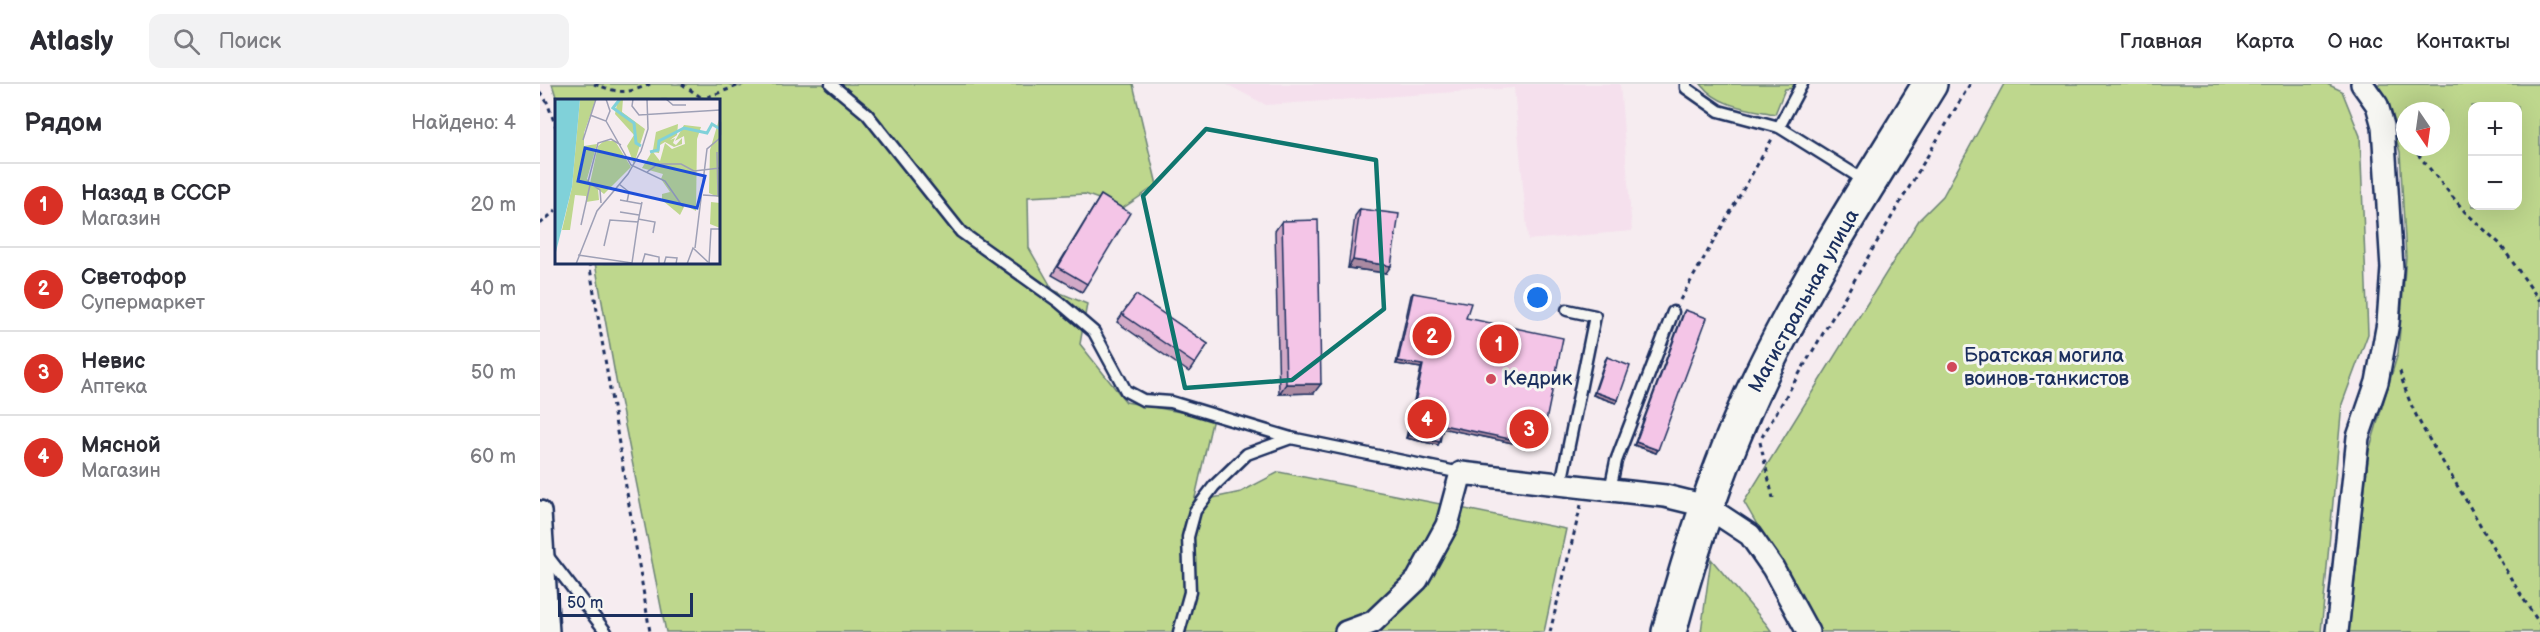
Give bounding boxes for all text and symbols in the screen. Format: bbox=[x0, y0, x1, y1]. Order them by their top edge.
search box bbox=[149, 14, 569, 68]
text: Atlasly bbox=[30, 25, 113, 58]
icon: search bbox=[170, 25, 203, 58]
text: Поиск bbox=[218, 28, 281, 55]
text: Главная bbox=[2119, 29, 2202, 54]
text: Карта bbox=[2235, 29, 2294, 54]
text: О нас bbox=[2327, 29, 2383, 54]
text: Контакты bbox=[2416, 29, 2510, 54]
inset map bbox=[555, 99, 720, 264]
north arrow bbox=[2396, 102, 2450, 156]
map controls bbox=[2468, 102, 2522, 210]
button: + bbox=[2468, 102, 2522, 156]
text: Рядом bbox=[24, 108, 102, 139]
text: Найдено: 4 bbox=[411, 111, 516, 135]
button: − bbox=[2468, 156, 2522, 210]
text: Назад в СССР bbox=[81, 180, 231, 207]
text: 1 bbox=[39, 193, 48, 217]
text: 20 m bbox=[471, 193, 516, 217]
street label: Магистральная улица bbox=[1744, 205, 1865, 397]
text: Магазин bbox=[81, 207, 161, 231]
text: Светофор bbox=[81, 264, 186, 291]
text: 2 bbox=[38, 277, 49, 301]
text: 40 m bbox=[470, 277, 516, 301]
your location bbox=[1523, 283, 1552, 312]
text: Супермаркет bbox=[81, 291, 205, 315]
pin: 2 bbox=[1412, 314, 1452, 358]
pin: 1 bbox=[1480, 322, 1518, 366]
place label: Братская могила воинов-танкистов bbox=[1964, 344, 2130, 391]
text: Невис bbox=[81, 348, 145, 375]
marker: Братская могила воинов-танкистов bbox=[1945, 360, 1959, 374]
text: 3 bbox=[38, 361, 49, 385]
text: 50 m bbox=[471, 361, 516, 385]
place label: Кедрик bbox=[1503, 367, 1573, 391]
marker: Кедрик bbox=[1484, 372, 1498, 386]
text: Аптека bbox=[81, 375, 147, 399]
pin: 4 bbox=[1408, 396, 1446, 442]
pin: 3 bbox=[1510, 406, 1548, 452]
text: Мясной bbox=[81, 432, 161, 459]
text: 4 bbox=[38, 445, 49, 469]
text: 60 m bbox=[470, 445, 516, 469]
text: Магазин bbox=[81, 459, 161, 483]
scale bar bbox=[558, 590, 693, 618]
text: 50 m bbox=[567, 594, 603, 613]

